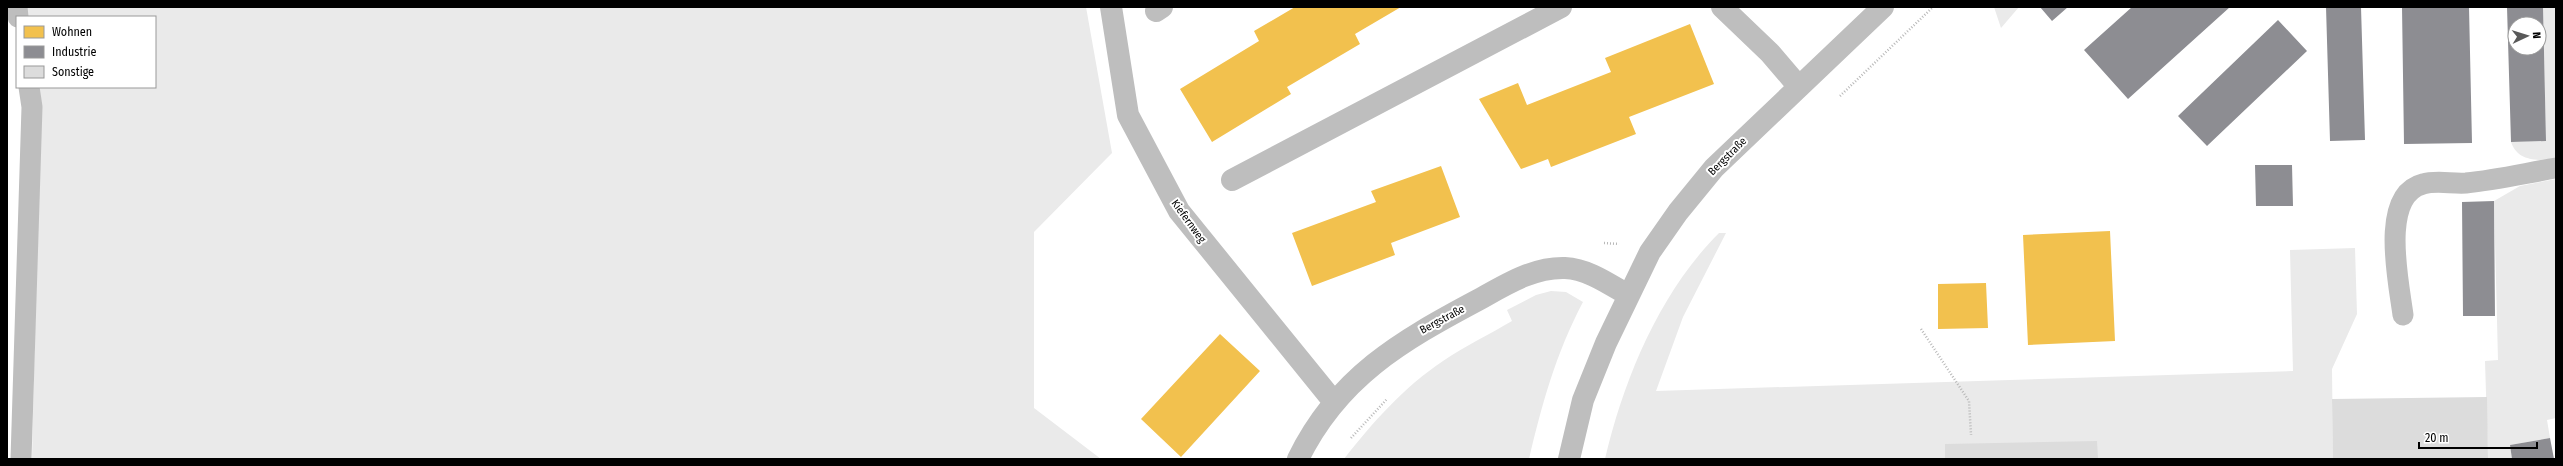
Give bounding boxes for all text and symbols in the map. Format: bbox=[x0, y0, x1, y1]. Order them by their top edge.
legend bbox=[16, 16, 156, 88]
north arrow bbox=[2507, 16, 2547, 56]
text: Wohnen bbox=[52, 25, 92, 39]
text: N bbox=[2530, 32, 2543, 39]
text: Industrie bbox=[52, 45, 96, 59]
text: Sonstige bbox=[52, 65, 94, 79]
street label: Bergstraße bbox=[1706, 135, 1749, 178]
street label: Kiefernweg bbox=[1169, 197, 1209, 246]
street label: Bergstraße bbox=[1418, 302, 1467, 337]
scale bar bbox=[2419, 424, 2537, 450]
text: 20 m bbox=[2425, 431, 2449, 445]

